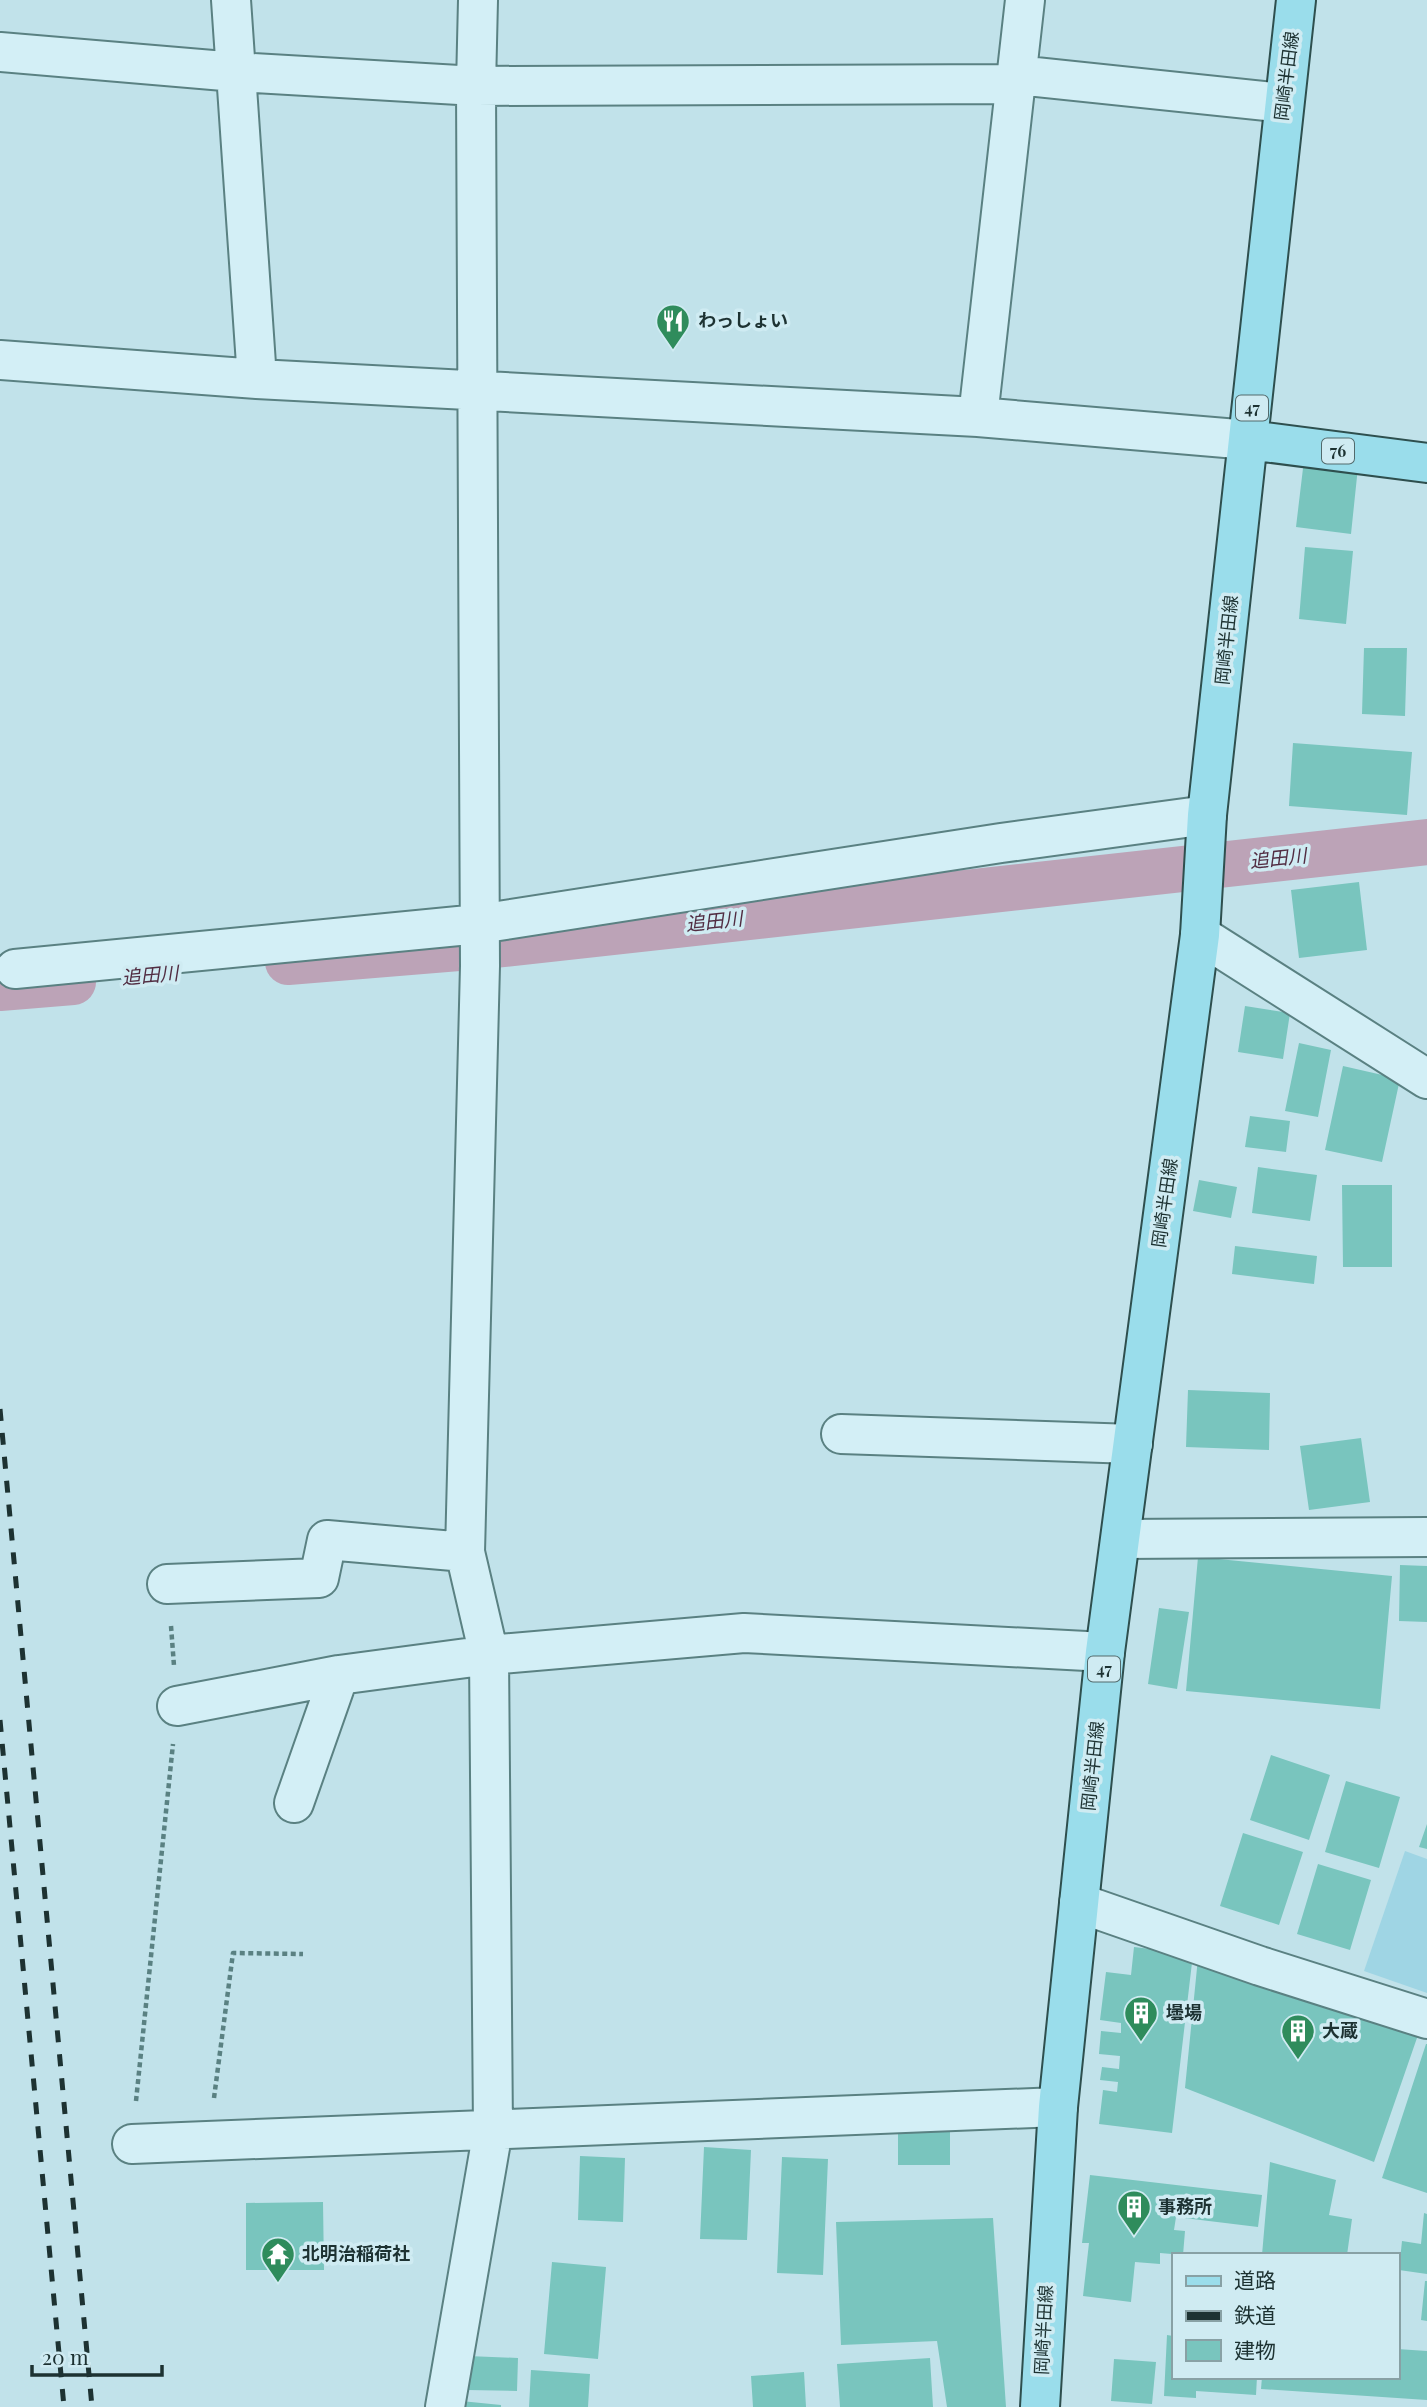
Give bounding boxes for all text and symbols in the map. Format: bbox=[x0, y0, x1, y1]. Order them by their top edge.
street label: 岡崎半田線 bbox=[1269, 30, 1303, 122]
restaurant icon: わっしょい bbox=[654, 302, 692, 351]
place label: わっしょい bbox=[698, 308, 788, 332]
road number: 47 bbox=[1236, 396, 1268, 420]
road number: 76 bbox=[1322, 438, 1354, 464]
street label: 岡崎半田線 bbox=[1209, 594, 1243, 686]
water label: 追田川 bbox=[1248, 841, 1310, 873]
water label: 追田川 bbox=[684, 904, 746, 936]
water label: 追田川 bbox=[120, 958, 181, 989]
street label: 岡崎半田線 bbox=[1146, 1157, 1182, 1249]
road number: 47 bbox=[1088, 1656, 1120, 1681]
street label: 岡崎半田線 bbox=[1075, 1720, 1109, 1812]
building icon: 壜場 bbox=[1122, 1994, 1160, 2043]
place label: 壜場 bbox=[1166, 2000, 1202, 2024]
building icon: 大蔵 bbox=[1279, 2012, 1317, 2061]
place label: 大蔵 bbox=[1322, 2018, 1358, 2042]
building icon: 事務所 bbox=[1115, 2188, 1153, 2237]
place label: 事務所 bbox=[1158, 2194, 1212, 2218]
temple icon: 北明治稲荷社 bbox=[259, 2235, 297, 2284]
place label: 北明治稲荷社 bbox=[302, 2241, 410, 2265]
legend bbox=[1172, 2253, 1399, 2379]
text: 道路 bbox=[1234, 2265, 1276, 2293]
street label: 岡崎半田線 bbox=[1029, 2284, 1057, 2376]
text: 鉄道 bbox=[1234, 2300, 1276, 2328]
scale bar bbox=[32, 2334, 161, 2378]
text: 建物 bbox=[1234, 2335, 1276, 2363]
text: 20 m bbox=[42, 2342, 89, 2370]

